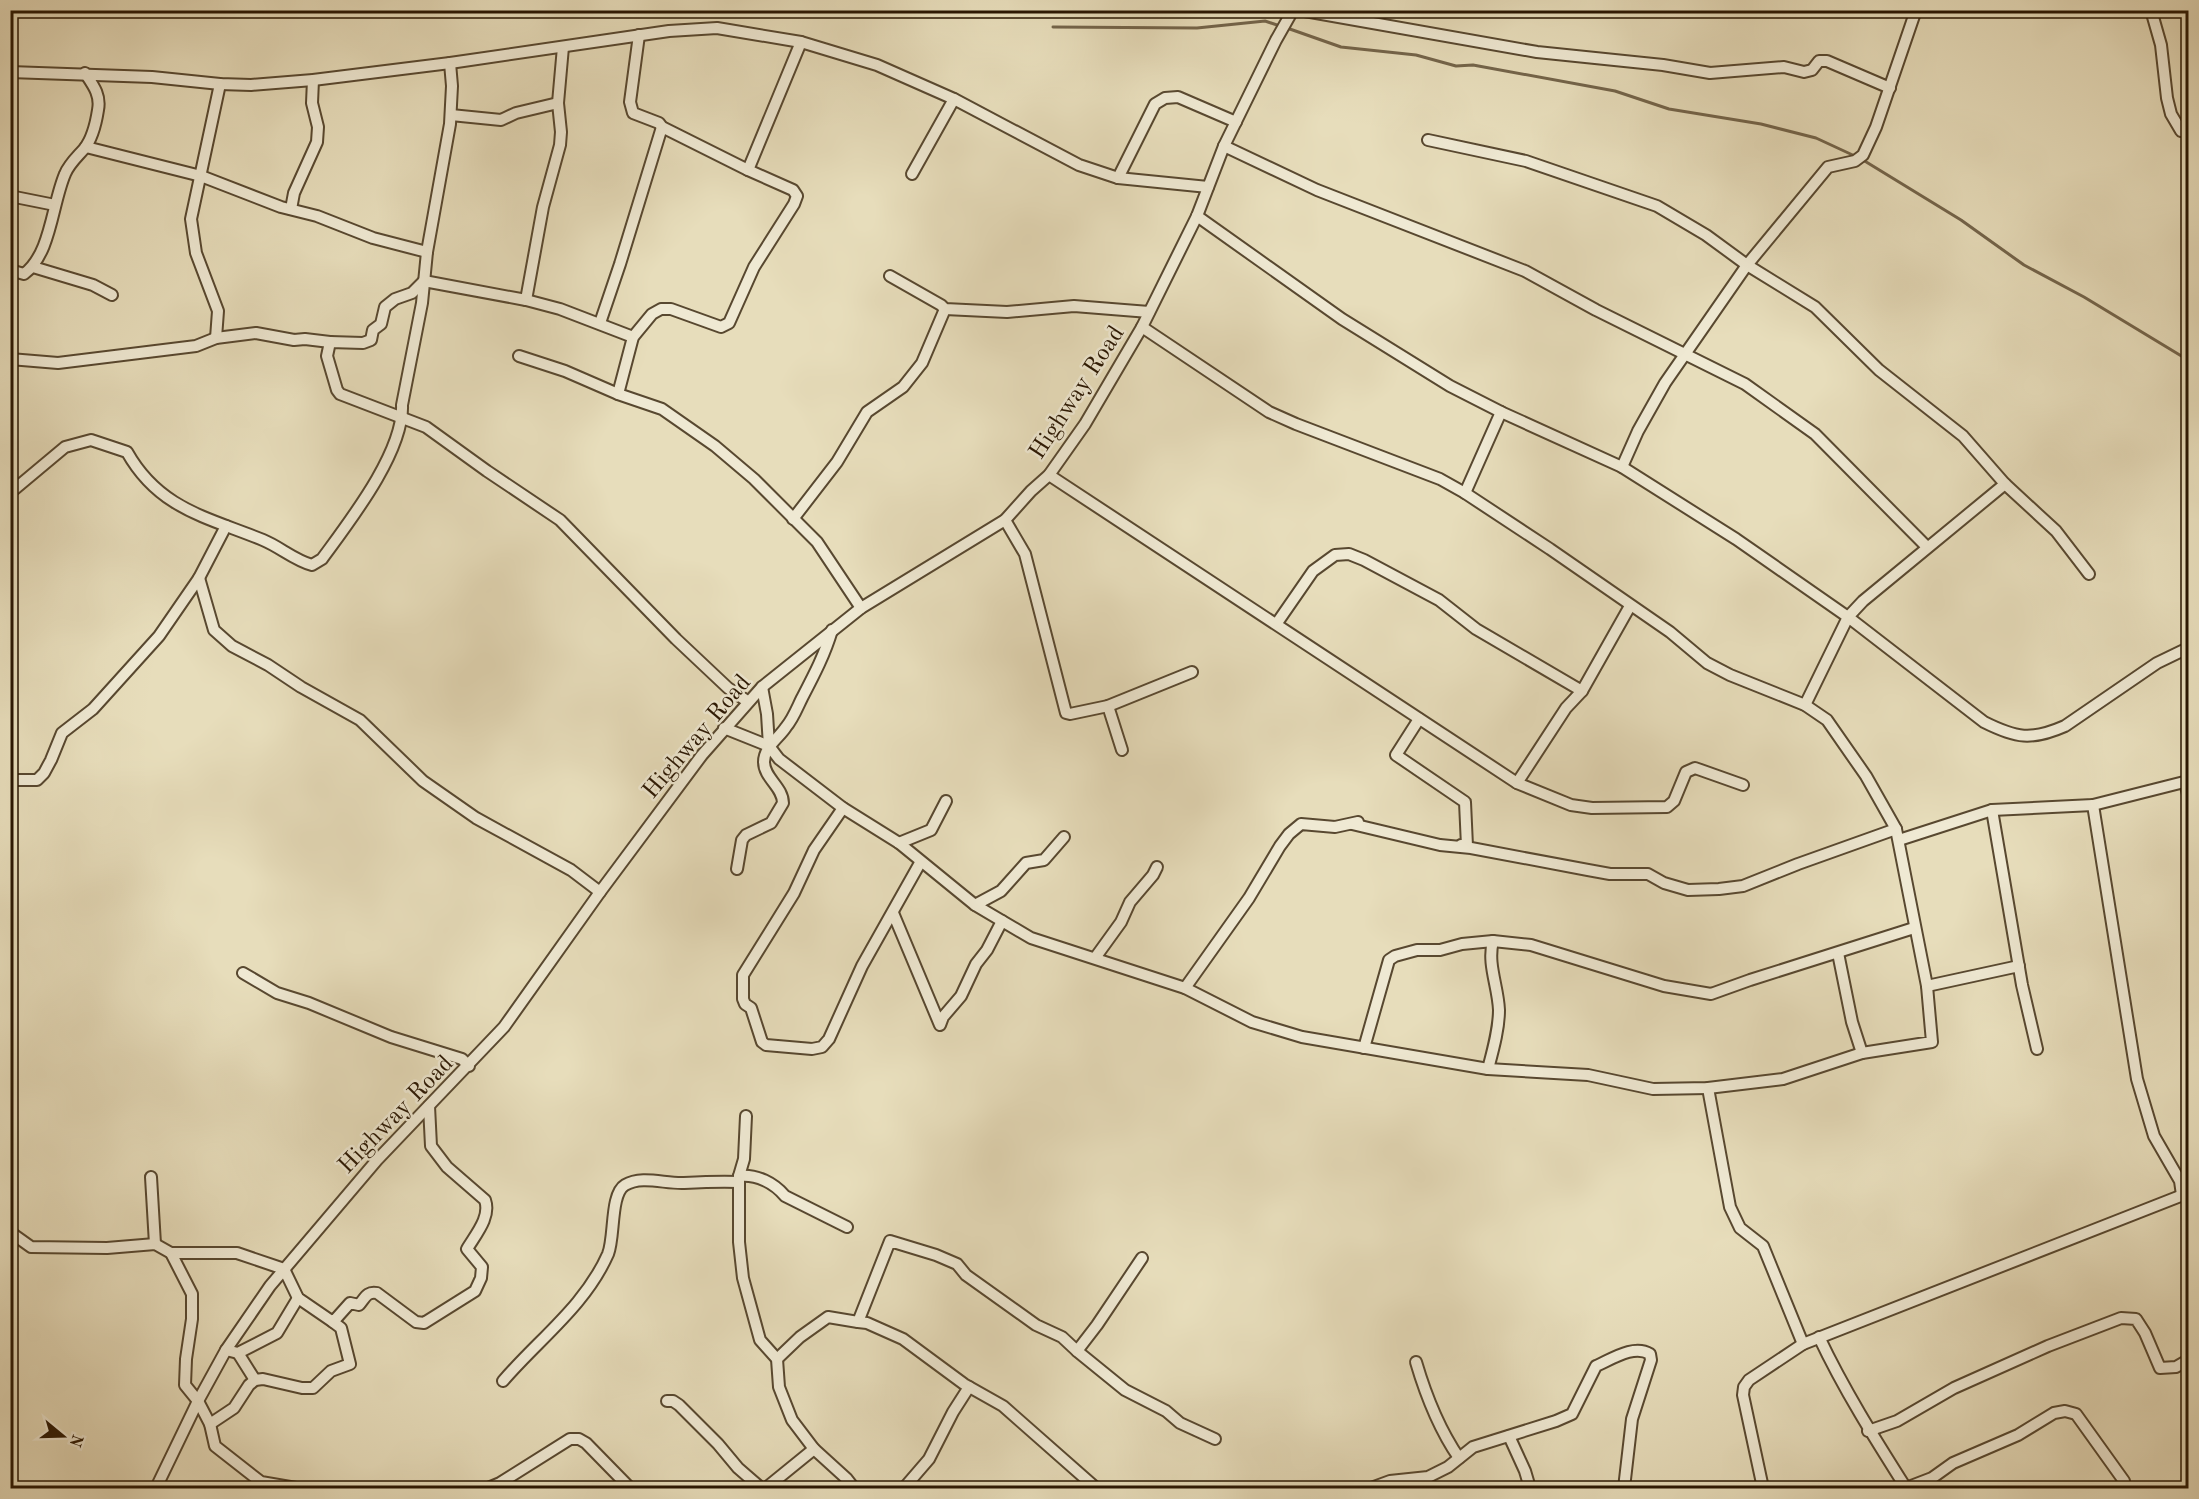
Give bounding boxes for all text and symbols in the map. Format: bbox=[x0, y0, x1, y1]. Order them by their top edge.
street label: Highway Road bbox=[1026, 322, 1130, 464]
street label: Highway Road bbox=[639, 671, 756, 804]
street label: Highway Road bbox=[334, 1052, 458, 1179]
north arrow bbox=[33, 1406, 93, 1466]
text: N bbox=[65, 1432, 85, 1449]

